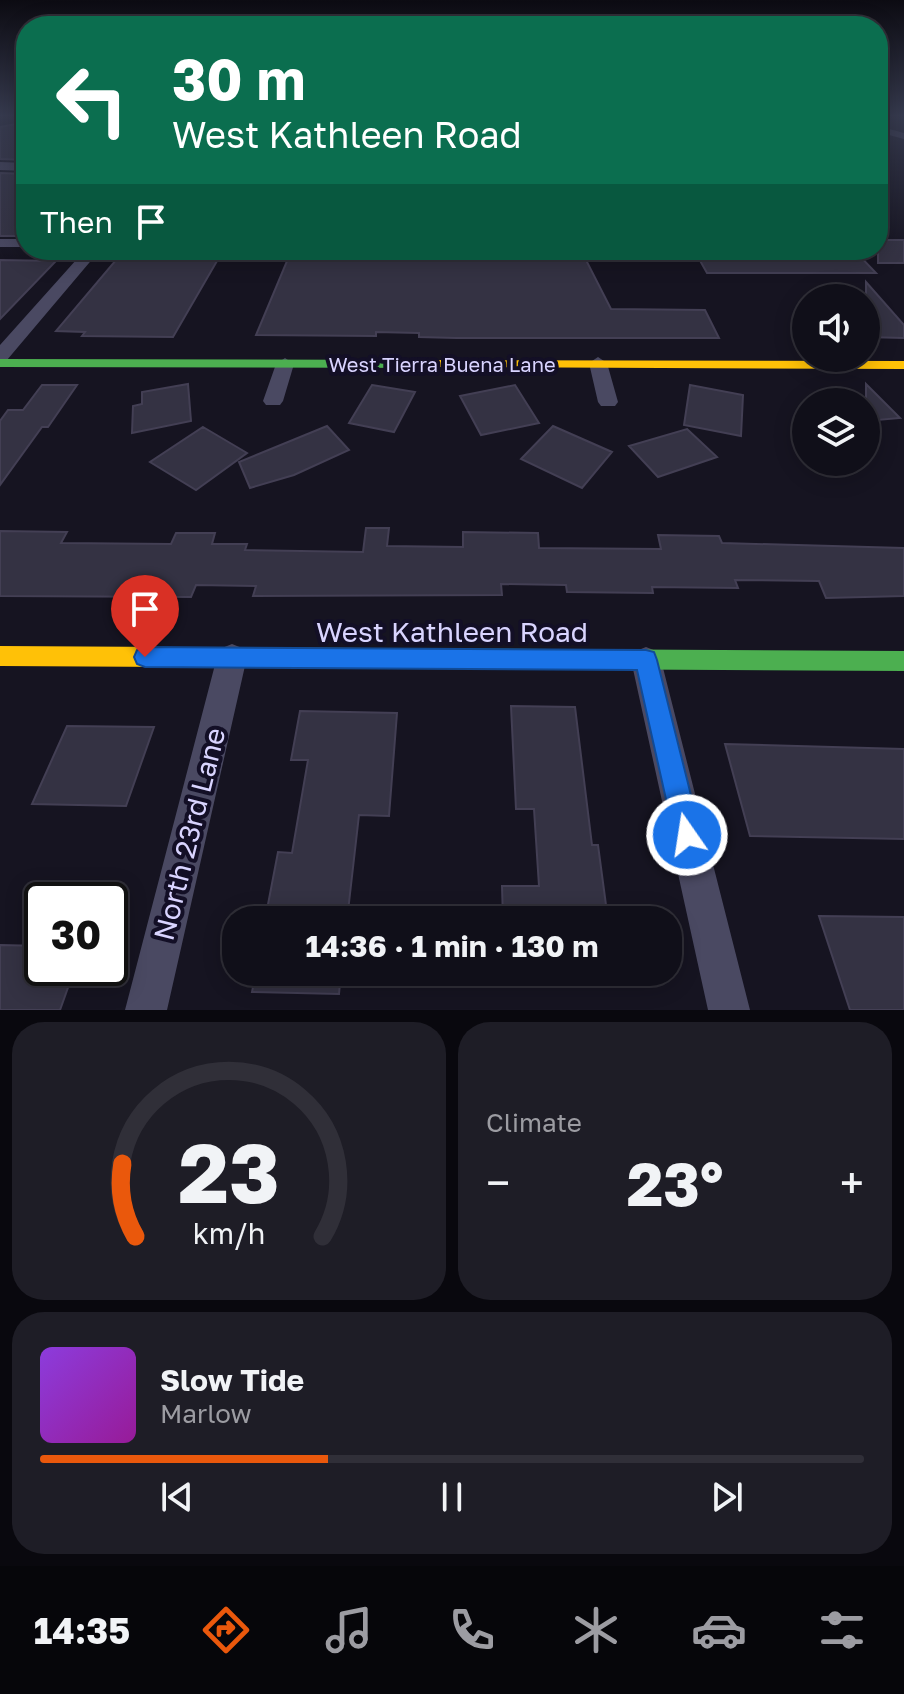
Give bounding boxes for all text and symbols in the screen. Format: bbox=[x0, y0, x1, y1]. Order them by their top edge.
text: 30 m bbox=[172, 45, 306, 112]
icon: left bbox=[40, 48, 144, 152]
text: West Kathleen Road bbox=[172, 113, 522, 156]
icon: arrive bbox=[129, 200, 173, 244]
text: Then bbox=[40, 204, 113, 240]
map controls bbox=[792, 284, 880, 476]
button: sound bbox=[792, 284, 880, 372]
street label: West Tierra Buena Lane bbox=[328, 352, 556, 376]
button: layers bbox=[792, 388, 880, 476]
pin bbox=[111, 575, 179, 657]
icon: arrive bbox=[123, 587, 167, 631]
street label: West Kathleen Road bbox=[316, 615, 588, 648]
street label: North 23rd Lane bbox=[147, 724, 231, 944]
position arrow bbox=[645, 793, 729, 877]
speed limit sign: 30 bbox=[24, 882, 128, 986]
text: 14:36 · 1 min · 130 m bbox=[306, 928, 598, 964]
text: Climate bbox=[486, 1107, 582, 1138]
text: 23 bbox=[178, 1121, 280, 1221]
text: 23° bbox=[627, 1147, 723, 1219]
text: − bbox=[486, 1156, 510, 1209]
text: + bbox=[840, 1156, 864, 1209]
text: km/h bbox=[193, 1216, 265, 1250]
text: Slow Tide bbox=[160, 1362, 304, 1398]
text: Marlow bbox=[160, 1398, 252, 1429]
icon: previous bbox=[155, 1475, 199, 1519]
icon: pause bbox=[430, 1475, 474, 1519]
icon: next bbox=[705, 1475, 749, 1519]
icon: directions bbox=[198, 1602, 254, 1658]
icon: music bbox=[321, 1602, 377, 1658]
icon: phone bbox=[444, 1602, 500, 1658]
icon: climate bbox=[568, 1602, 624, 1658]
icon: car bbox=[691, 1602, 747, 1658]
icon: filters bbox=[814, 1602, 870, 1658]
text: 14:35 bbox=[34, 1609, 130, 1652]

